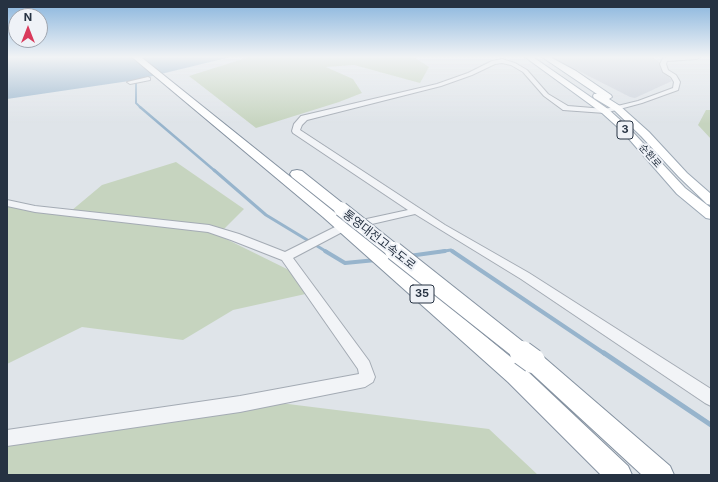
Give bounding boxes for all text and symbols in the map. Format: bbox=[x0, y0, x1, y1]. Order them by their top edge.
north arrow bbox=[8, 8, 48, 48]
text: N bbox=[24, 10, 32, 24]
road number: 3 bbox=[617, 121, 633, 139]
street label: 순환로 bbox=[636, 142, 664, 170]
street label: 통영대전고속도로 bbox=[340, 207, 418, 273]
road number: 35 bbox=[410, 285, 434, 303]

